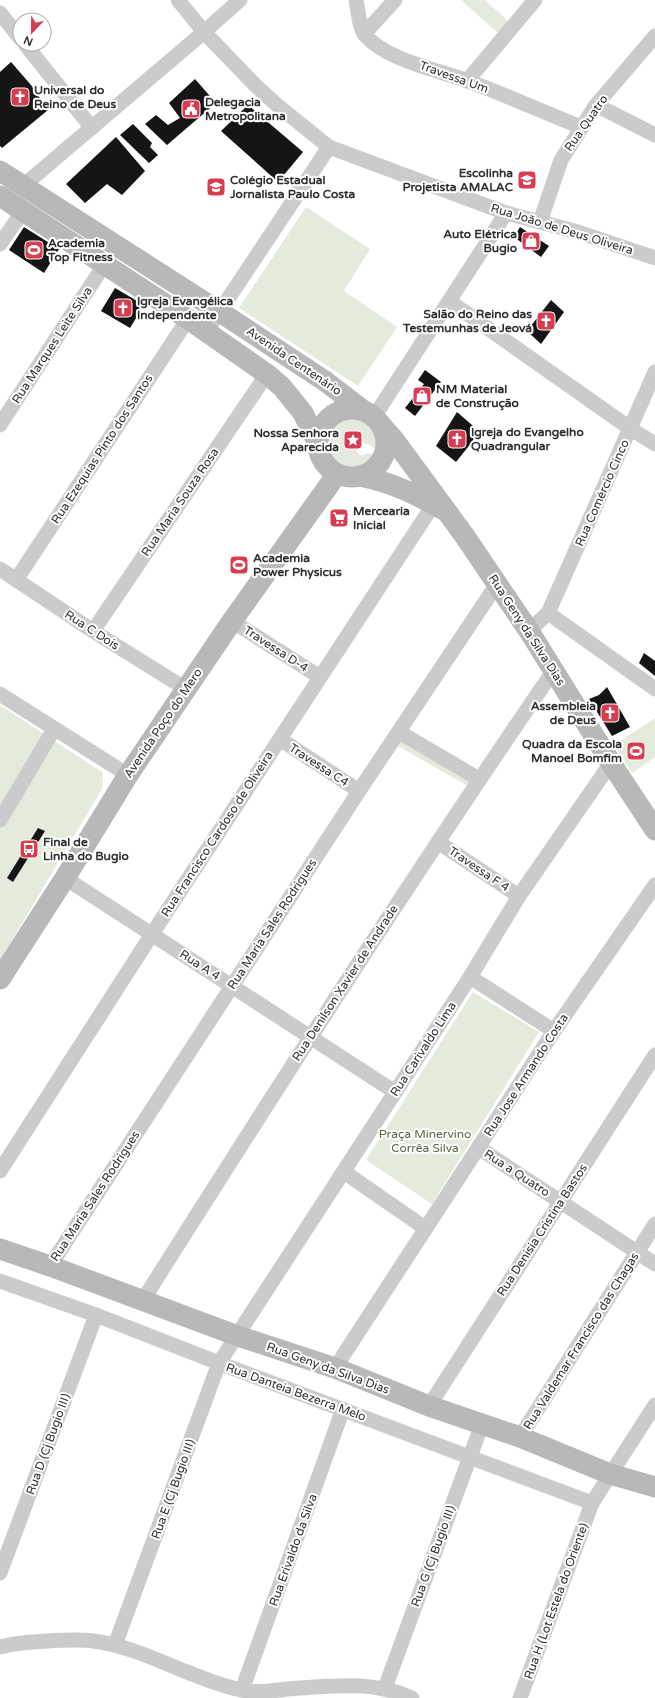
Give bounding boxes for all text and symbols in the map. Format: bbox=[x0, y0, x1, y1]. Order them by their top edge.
north arrow bbox=[12, 12, 52, 52]
text: N bbox=[22, 33, 35, 48]
street label: Travessa Um bbox=[418, 58, 490, 96]
place label: Universal do Reino de Deus bbox=[34, 83, 116, 111]
church icon: Universal do Reino de Deus bbox=[9, 86, 31, 108]
street label: Rua Quatro bbox=[561, 92, 611, 154]
place label: Delegacia Metropolitana bbox=[205, 95, 286, 124]
public building icon: Delegacia Metropolitana bbox=[180, 98, 202, 120]
place label: Escolinha Projetista AMALAC bbox=[402, 166, 514, 195]
school or university icon: Escolinha Projetista AMALAC bbox=[516, 169, 538, 191]
place label: Colégio Estadual Jornalista Paulo Costa bbox=[229, 173, 356, 201]
school or university icon: Colégio Estadual Jornalista Paulo Costa bbox=[205, 176, 227, 198]
street label: Rua João de Deus Oliveira bbox=[489, 201, 635, 257]
place label: Auto Elétrica Bugio bbox=[443, 227, 517, 256]
shop icon: Auto Elétrica Bugio bbox=[520, 230, 542, 252]
place label: Academia Top Fitness bbox=[47, 236, 113, 265]
sports icon: Academia Top Fitness bbox=[23, 239, 45, 261]
street label: Rua Marques Leite Silva bbox=[9, 284, 95, 406]
place label: Igreja Evangélica Independente bbox=[137, 294, 233, 323]
church icon: Igreja Evangélica Independente bbox=[112, 297, 134, 319]
place label: Salão do Reino das Testemunhas de Jeová bbox=[402, 307, 532, 335]
church icon: Salão do Reino das Testemunhas de Jeová bbox=[535, 310, 557, 332]
street label: Avenida Centenário bbox=[244, 324, 344, 398]
street label: Rua Ezequias Pinto dos Santos bbox=[48, 371, 156, 526]
place label: NM Material de Construção bbox=[436, 382, 519, 411]
shop icon: NM Material de Construção bbox=[411, 385, 433, 407]
place label: Igreja do Evangelho Quadrangular bbox=[471, 425, 584, 454]
place label: Nossa Senhora Aparecida bbox=[253, 426, 339, 455]
church icon: Igreja do Evangelho Quadrangular bbox=[446, 428, 468, 450]
place icon: Nossa Senhora Aparecida bbox=[342, 429, 364, 451]
street label: Rua Comércio Cinco bbox=[572, 437, 632, 549]
street label: Rua Maria Souza Rosa bbox=[138, 445, 222, 559]
place label: Mercearia Inicial bbox=[353, 504, 410, 532]
supermarket icon: Mercearia Inicial bbox=[328, 507, 350, 529]
place label: Academia Power Physicus bbox=[253, 551, 342, 580]
sports icon: Academia Power Physicus bbox=[228, 554, 250, 576]
street label: Rua Geny da Silva Dias bbox=[486, 572, 568, 688]
street label: Rua C Dois bbox=[62, 607, 122, 653]
street label: Travessa D-4 bbox=[241, 623, 311, 675]
street label: Avenida Poço do Mero bbox=[121, 666, 205, 780]
place label: Assembleia de Deus bbox=[531, 699, 596, 727]
church icon: Assembleia de Deus bbox=[599, 702, 621, 724]
place label: Quadra da Escola Manoel Bomfim bbox=[522, 737, 622, 765]
sports icon: Quadra da Escola Manoel Bomfim bbox=[625, 740, 647, 762]
street label: Travessa C4 bbox=[287, 741, 352, 790]
street label: Rua Francisco Cardoso de Oliveira bbox=[158, 749, 276, 919]
place label: Final de Linha do Bugio bbox=[43, 835, 129, 864]
bus stop icon: Final de Linha do Bugio bbox=[18, 838, 40, 860]
street label: Travessa F 4 bbox=[446, 844, 512, 895]
street label: Rua Maria Sales Rodrigues bbox=[225, 856, 320, 992]
street label: Rua Denilson Xavier de Andrade bbox=[289, 902, 401, 1064]
street label: Rua A 4 bbox=[177, 947, 223, 983]
street label: Rua Carivaldo Lima bbox=[387, 999, 459, 1099]
street label: Rua Jose Armando Costa bbox=[481, 1011, 571, 1139]
park label: Praça Minervino Corrêa Silva bbox=[379, 1127, 471, 1155]
street label: Rua Maria Sales Rodrigues bbox=[48, 1128, 143, 1264]
street label: Rua a Quatro bbox=[482, 1147, 552, 1199]
street label: Rua Denisia Cristina Bastos bbox=[494, 1161, 590, 1299]
street label: Rua Valdemar Francisco das Chagas bbox=[520, 1250, 642, 1432]
street label: Rua Geny da Silva Dias bbox=[265, 1339, 392, 1397]
street label: Rua Danteia Bezerra Melo bbox=[224, 1360, 368, 1424]
street label: Rua D (Cj Bugio III) bbox=[23, 1391, 73, 1496]
street label: Rua E (Cj Bugio III) bbox=[148, 1437, 198, 1541]
street label: Rua Erivaldo da Silva bbox=[266, 1492, 320, 1608]
street label: Rua G (Cj Bugio III) bbox=[408, 1503, 458, 1609]
street label: Rua H (Lot Estela do Oriente) bbox=[521, 1521, 591, 1681]

